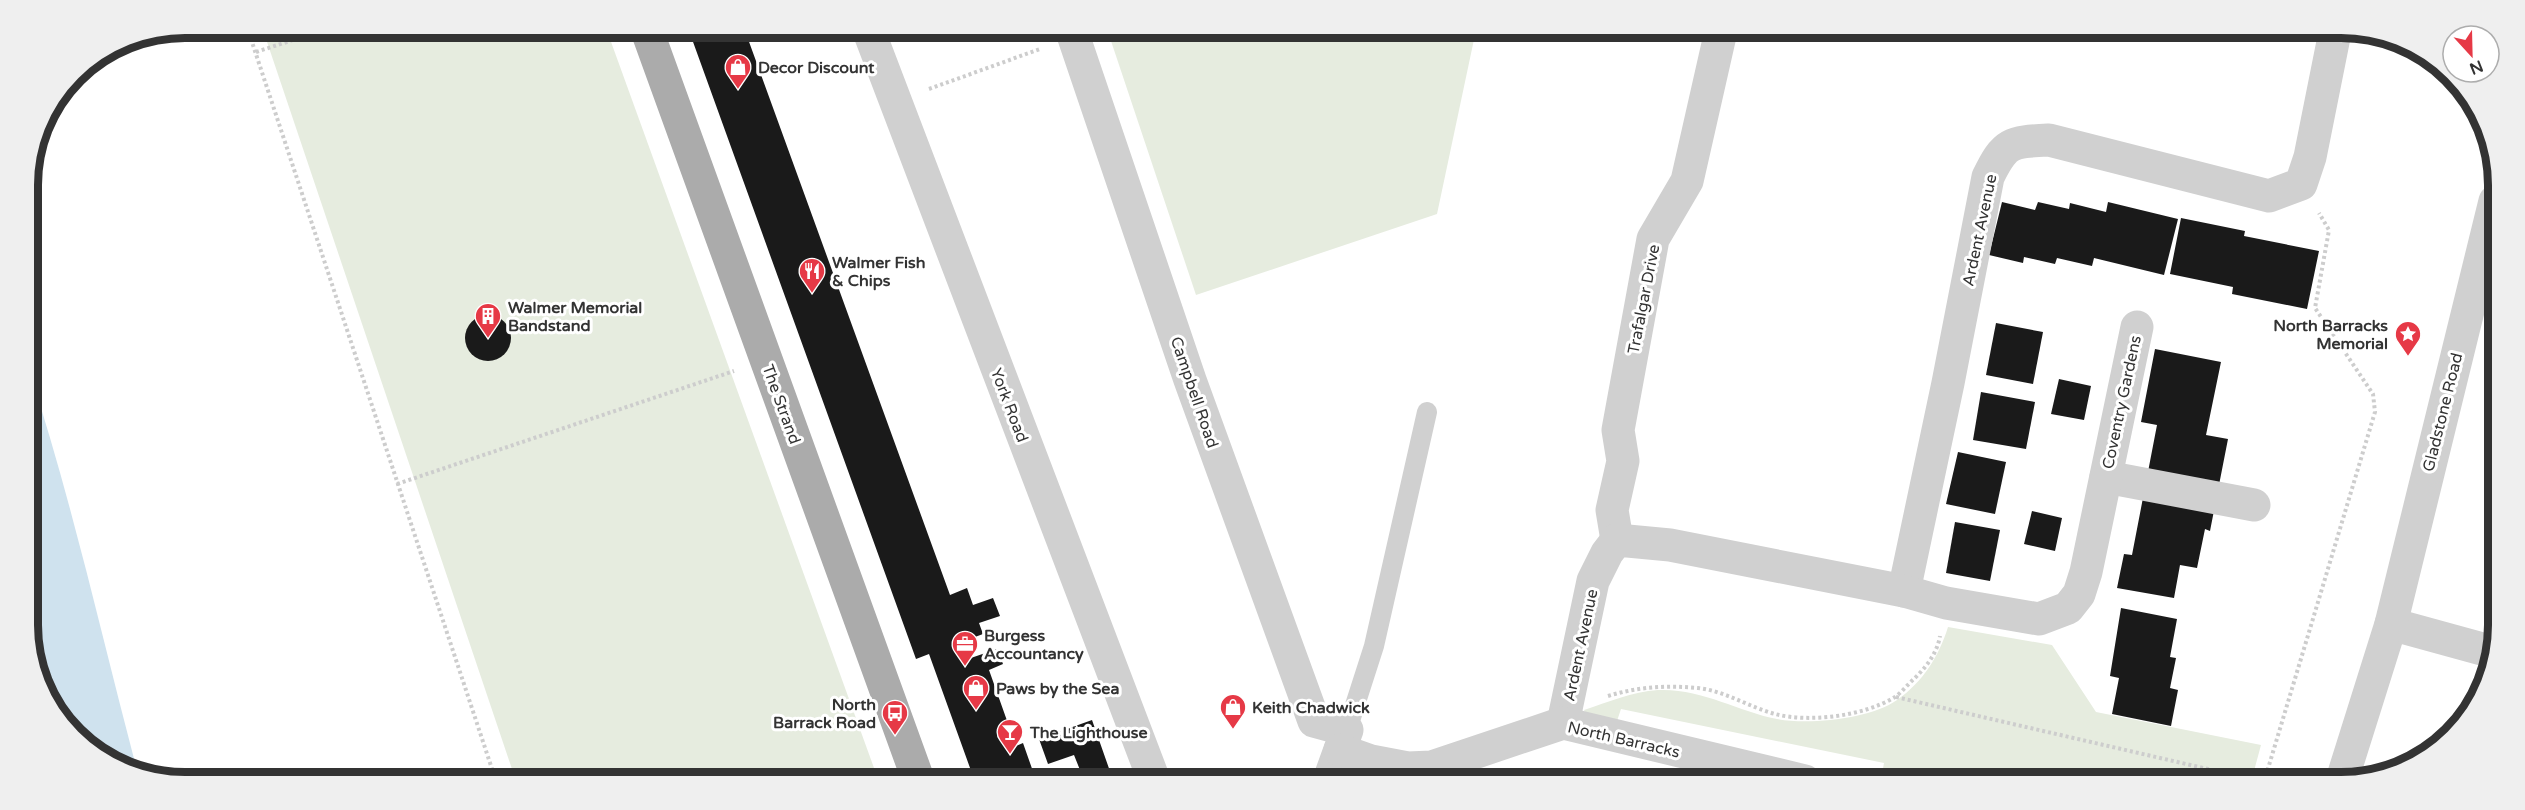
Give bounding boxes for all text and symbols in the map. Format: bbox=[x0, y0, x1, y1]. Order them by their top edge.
north arrow bbox=[2441, 24, 2501, 84]
shop icon: Decor Discount bbox=[723, 52, 753, 90]
text: N bbox=[2467, 55, 2486, 79]
place label: Decor Discount bbox=[758, 58, 875, 78]
street label: Ardent Avenue bbox=[1958, 172, 2002, 288]
street label: Trafalgar Drive bbox=[1624, 243, 1664, 356]
place label: Walmer Fish & Chips bbox=[832, 253, 926, 291]
restaurant icon: Walmer Fish & Chips bbox=[797, 256, 827, 294]
place label: Walmer Memorial Bandstand bbox=[508, 298, 642, 336]
building icon: Walmer Memorial Bandstand bbox=[473, 301, 503, 339]
place label: North Barracks Memorial bbox=[2273, 316, 2388, 354]
place icon: North Barracks Memorial bbox=[2393, 319, 2423, 357]
street label: Campbell Road bbox=[1166, 334, 1222, 451]
street label: Coventry Gardens bbox=[2098, 334, 2146, 471]
street label: Gladstone Road bbox=[2419, 351, 2467, 474]
street label: The Strand bbox=[757, 362, 805, 447]
street label: York Road bbox=[986, 365, 1032, 445]
street label: Ardent Avenue bbox=[1559, 587, 1603, 703]
place label: Burgess Accountancy bbox=[984, 626, 1084, 664]
office icon: Burgess Accountancy bbox=[950, 629, 980, 667]
shop icon: Paws by the Sea bbox=[961, 673, 991, 711]
place label: Paws by the Sea bbox=[996, 679, 1119, 699]
shop icon: Keith Chadwick bbox=[1218, 692, 1248, 730]
place label: North Barrack Road bbox=[773, 695, 876, 733]
bus stop icon: North Barrack Road bbox=[880, 698, 910, 736]
place label: Keith Chadwick bbox=[1252, 698, 1370, 718]
bar icon: The Lighthouse bbox=[995, 717, 1025, 755]
street label: North Barracks bbox=[1566, 717, 1682, 763]
place label: The Lighthouse bbox=[1029, 723, 1148, 743]

